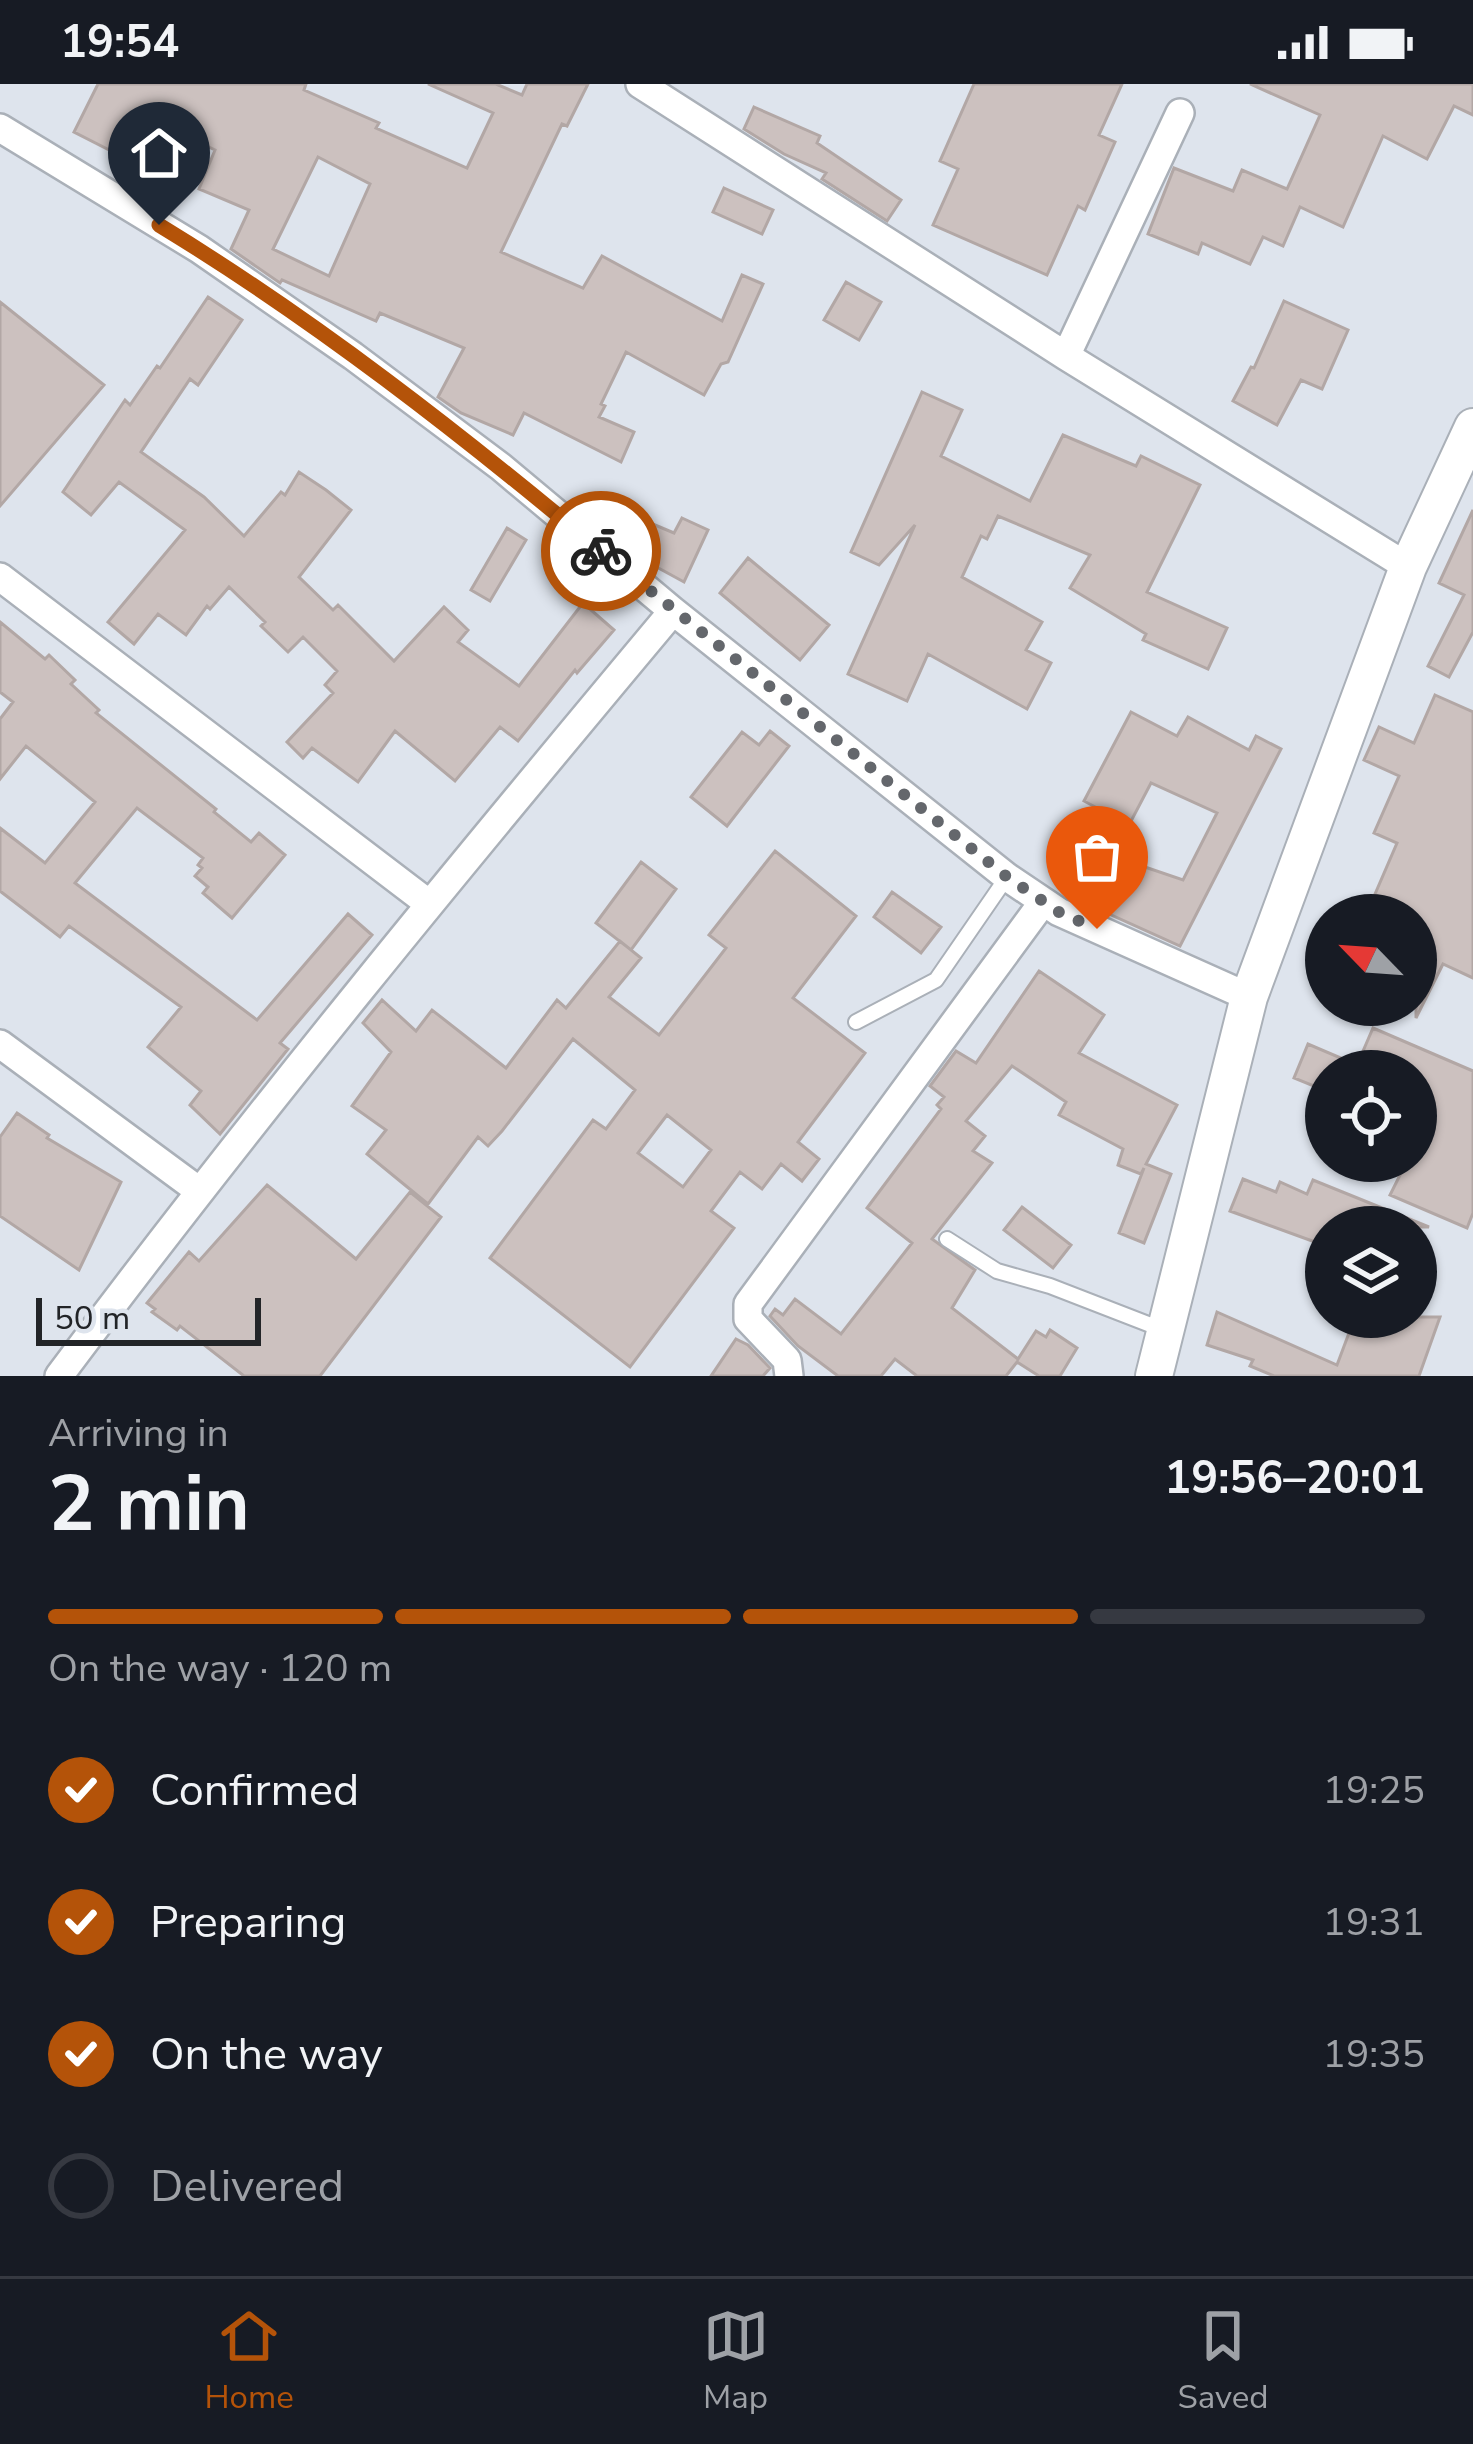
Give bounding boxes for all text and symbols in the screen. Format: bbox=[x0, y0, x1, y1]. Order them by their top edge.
text: 19:54 bbox=[60, 12, 179, 73]
pin bbox=[108, 102, 210, 225]
icon: home bbox=[126, 120, 192, 186]
courier bbox=[541, 491, 661, 611]
icon: bike bbox=[568, 518, 634, 584]
pin bbox=[1046, 806, 1148, 929]
icon: bag bbox=[1064, 824, 1130, 890]
north arrow bbox=[1305, 894, 1437, 1026]
map controls bbox=[1305, 894, 1437, 1338]
button: locate bbox=[1305, 1050, 1437, 1182]
button: layers bbox=[1305, 1206, 1437, 1338]
scale bar bbox=[36, 1292, 261, 1345]
text: 50 m bbox=[54, 1296, 130, 1341]
text: Arriving in bbox=[48, 1407, 229, 1460]
text: 19:56–20:01 bbox=[1164, 1448, 1425, 1509]
text: 2 min bbox=[48, 1451, 250, 1558]
text: On the way · 120 m bbox=[48, 1642, 392, 1695]
icon: check bbox=[48, 1757, 114, 1823]
text: Confirmed bbox=[150, 1760, 359, 1821]
text: 19:25 bbox=[1323, 1764, 1425, 1817]
icon: check bbox=[48, 1889, 114, 1955]
text: Preparing bbox=[150, 1892, 346, 1953]
text: 19:31 bbox=[1323, 1896, 1425, 1949]
icon: check bbox=[48, 2021, 114, 2087]
text: On the way bbox=[150, 2024, 383, 2085]
text: 19:35 bbox=[1323, 2028, 1425, 2081]
text: Delivered bbox=[150, 2156, 344, 2217]
tab: Home bbox=[204, 2303, 294, 2420]
tab: Map bbox=[703, 2303, 769, 2420]
tab: Saved bbox=[1177, 2303, 1269, 2420]

